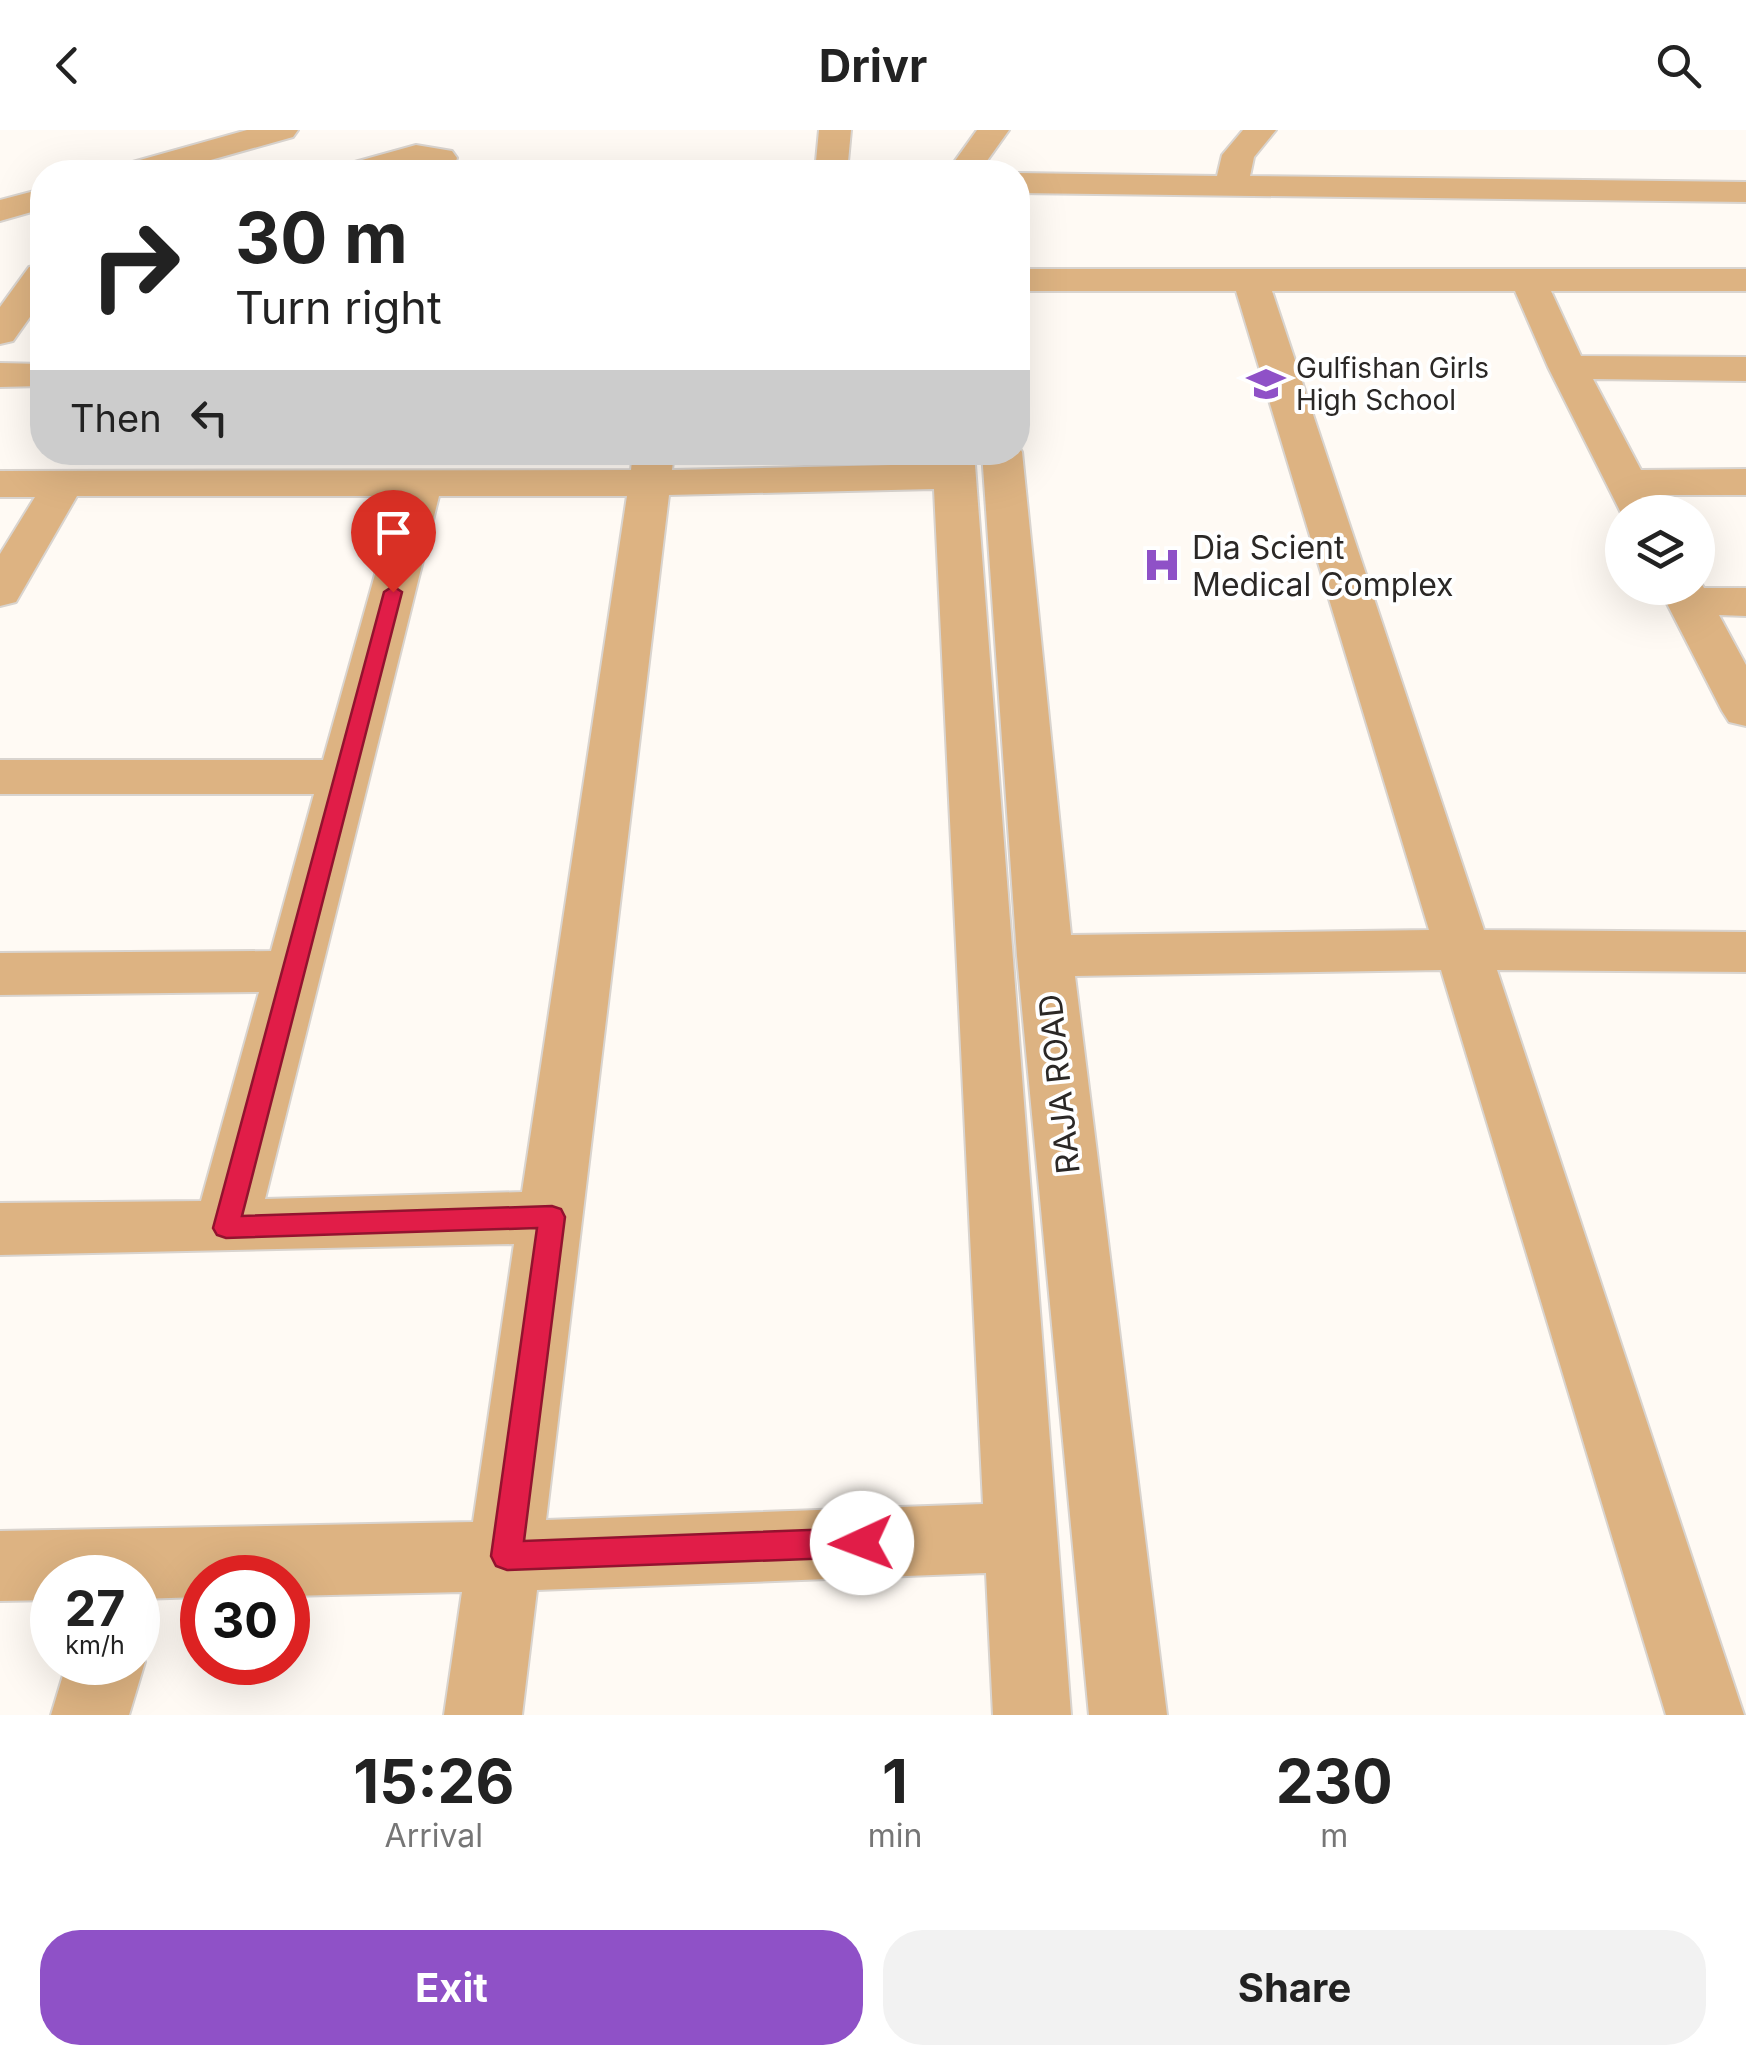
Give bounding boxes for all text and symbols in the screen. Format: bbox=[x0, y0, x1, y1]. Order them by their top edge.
icon: back bbox=[40, 38, 95, 93]
text: Drivr bbox=[819, 38, 927, 93]
icon: search bbox=[1651, 38, 1706, 93]
text: 30 m bbox=[235, 195, 408, 280]
icon: right bbox=[70, 200, 200, 330]
text: Turn right bbox=[235, 280, 442, 335]
place label: Gulfishan Girls High School bbox=[1296, 351, 1489, 417]
school or university icon: Gulfishan Girls High School bbox=[1245, 363, 1287, 405]
icon: left bbox=[182, 390, 237, 445]
text: Then bbox=[70, 395, 162, 441]
pin bbox=[351, 490, 436, 593]
map controls bbox=[1605, 495, 1715, 605]
button: layers bbox=[1605, 495, 1715, 605]
icon: arrive bbox=[366, 505, 421, 560]
place label: Dia Scient Medical Complex bbox=[1192, 528, 1454, 604]
hospital icon: Dia Scient Medical Complex bbox=[1141, 544, 1183, 586]
street label: RAJA ROAD bbox=[1030, 992, 1088, 1176]
position arrow bbox=[810, 1491, 914, 1595]
speed limit sign: 30 bbox=[180, 1555, 310, 1685]
text: 27 bbox=[65, 1578, 125, 1638]
text: km/h bbox=[65, 1630, 125, 1660]
text: 15:26 bbox=[353, 1745, 514, 1817]
text: 1 bbox=[882, 1745, 908, 1817]
text: 230 bbox=[1276, 1745, 1393, 1817]
text: Arrival bbox=[385, 1816, 483, 1855]
text: min bbox=[868, 1816, 922, 1855]
text: m bbox=[1320, 1816, 1348, 1855]
button: Exit bbox=[40, 1930, 863, 2045]
button: Share bbox=[883, 1930, 1706, 2045]

